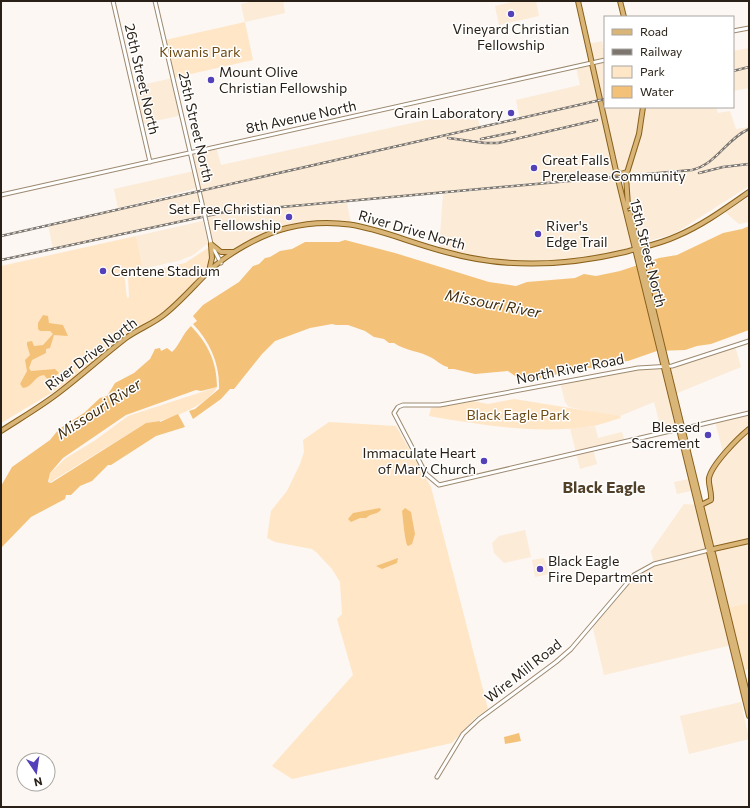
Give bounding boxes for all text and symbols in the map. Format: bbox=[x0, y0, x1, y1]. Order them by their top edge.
marker: Vineyard Christian Fellowship bbox=[506, 9, 516, 19]
legend bbox=[604, 16, 734, 108]
place label: Vineyard Christian Fellowship bbox=[453, 20, 569, 53]
street label: 26th Street North bbox=[121, 22, 164, 136]
text: Road bbox=[640, 24, 668, 38]
park label: Kiwanis Park bbox=[159, 43, 241, 60]
text: Railway bbox=[640, 44, 682, 58]
place label: Mount Olive Christian Fellowship bbox=[219, 63, 347, 96]
text: Park bbox=[640, 64, 666, 78]
street label: 25th Street North bbox=[176, 70, 217, 184]
marker: Mount Olive Christian Fellowship bbox=[206, 75, 216, 85]
text: Water bbox=[640, 84, 674, 98]
street label: 8th Avenue North bbox=[244, 96, 358, 137]
place label: Grain Laboratory bbox=[394, 104, 503, 121]
marker: Grain Laboratory bbox=[506, 108, 516, 118]
place label: Great Falls Prerelease Community bbox=[542, 151, 686, 184]
marker: Great Falls Prerelease Community bbox=[529, 163, 539, 173]
street label: 15th Street North bbox=[627, 197, 670, 309]
place label: Set Free Christian Fellowship bbox=[169, 200, 281, 233]
street label: River Drive North bbox=[357, 206, 468, 253]
marker: Set Free Christian Fellowship bbox=[284, 212, 294, 222]
place label: River's Edge Trail bbox=[546, 217, 608, 250]
marker: River's Edge Trail bbox=[533, 229, 543, 239]
place label: Centene Stadium bbox=[111, 262, 220, 279]
marker: Centene Stadium bbox=[98, 266, 108, 276]
water label: Missouri River bbox=[444, 285, 544, 321]
street label: River Drive North bbox=[42, 314, 140, 394]
street label: North River Road bbox=[515, 350, 625, 387]
water label: Missouri River bbox=[53, 374, 145, 442]
park label: Black Eagle Park bbox=[466, 406, 570, 423]
place label: Blessed Sacrement bbox=[631, 418, 700, 451]
marker: Blessed Sacrement bbox=[703, 430, 713, 440]
place label: Immaculate Heart of Mary Church bbox=[362, 444, 476, 477]
marker: Immaculate Heart of Mary Church bbox=[479, 456, 489, 466]
district label: Black Eagle bbox=[563, 477, 645, 496]
place label: Black Eagle Fire Department bbox=[548, 552, 653, 585]
marker: Black Eagle Fire Department bbox=[535, 564, 545, 574]
street label: Wire Mill Road bbox=[481, 635, 564, 706]
north arrow bbox=[16, 752, 56, 792]
text: N bbox=[33, 775, 44, 789]

